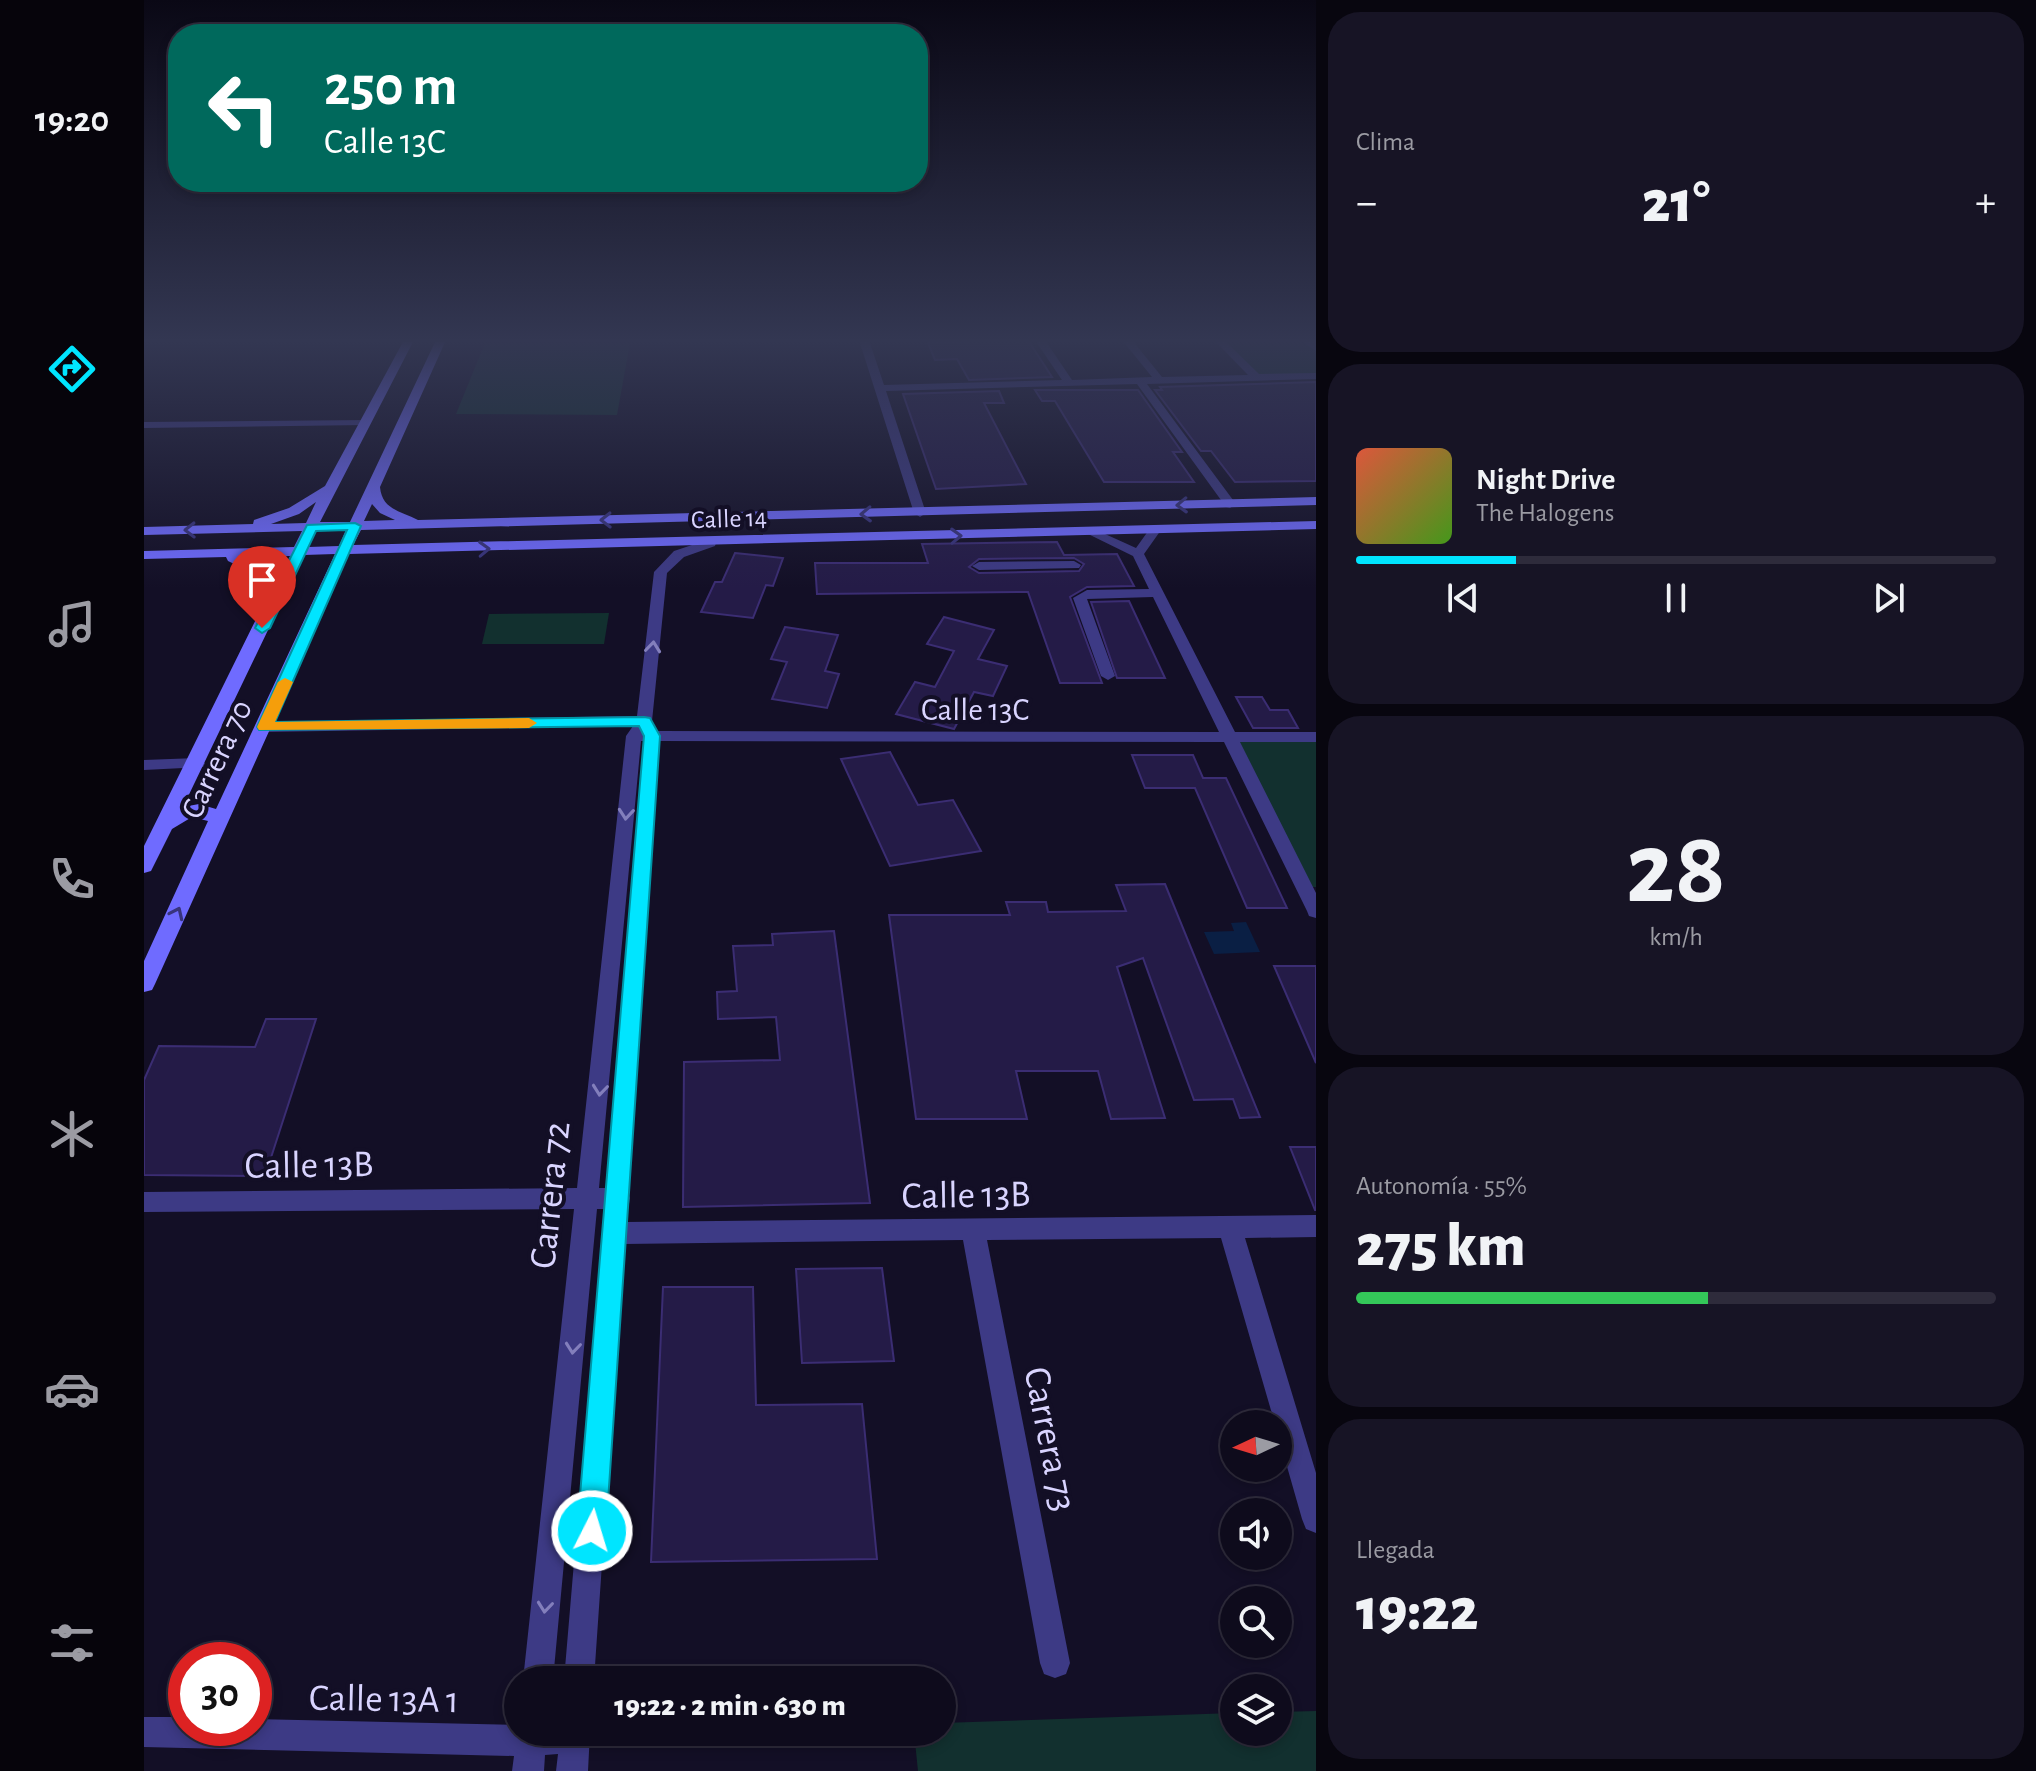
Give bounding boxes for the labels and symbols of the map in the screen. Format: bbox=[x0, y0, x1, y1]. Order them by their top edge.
one-way arrow bbox=[1175, 496, 1188, 513]
street label: Calle 14 bbox=[691, 505, 768, 533]
one-way arrow bbox=[859, 505, 872, 523]
one-way arrow bbox=[599, 512, 612, 529]
one-way arrow bbox=[183, 521, 196, 539]
one-way arrow bbox=[950, 527, 963, 544]
one-way arrow bbox=[478, 540, 491, 557]
pin bbox=[228, 546, 296, 628]
one-way arrow bbox=[644, 640, 661, 653]
street label: Calle 13C bbox=[921, 694, 1029, 726]
street label: Carrera 70 bbox=[176, 695, 258, 824]
one-way arrow bbox=[618, 808, 635, 821]
one-way arrow bbox=[167, 907, 183, 921]
one-way arrow bbox=[592, 1084, 609, 1097]
street label: Carrera 72 bbox=[524, 1120, 578, 1271]
street label: Calle 13B bbox=[244, 1146, 374, 1186]
street label: Calle 13B bbox=[901, 1176, 1031, 1216]
one-way arrow bbox=[564, 1342, 581, 1355]
street label: Carrera 73 bbox=[1016, 1364, 1082, 1515]
north arrow bbox=[1220, 1410, 1292, 1482]
position arrow bbox=[550, 1489, 634, 1573]
one-way arrow bbox=[537, 1601, 554, 1614]
speed limit sign: 30 bbox=[168, 1642, 272, 1746]
street label: Calle 13A 1 bbox=[309, 1680, 459, 1720]

